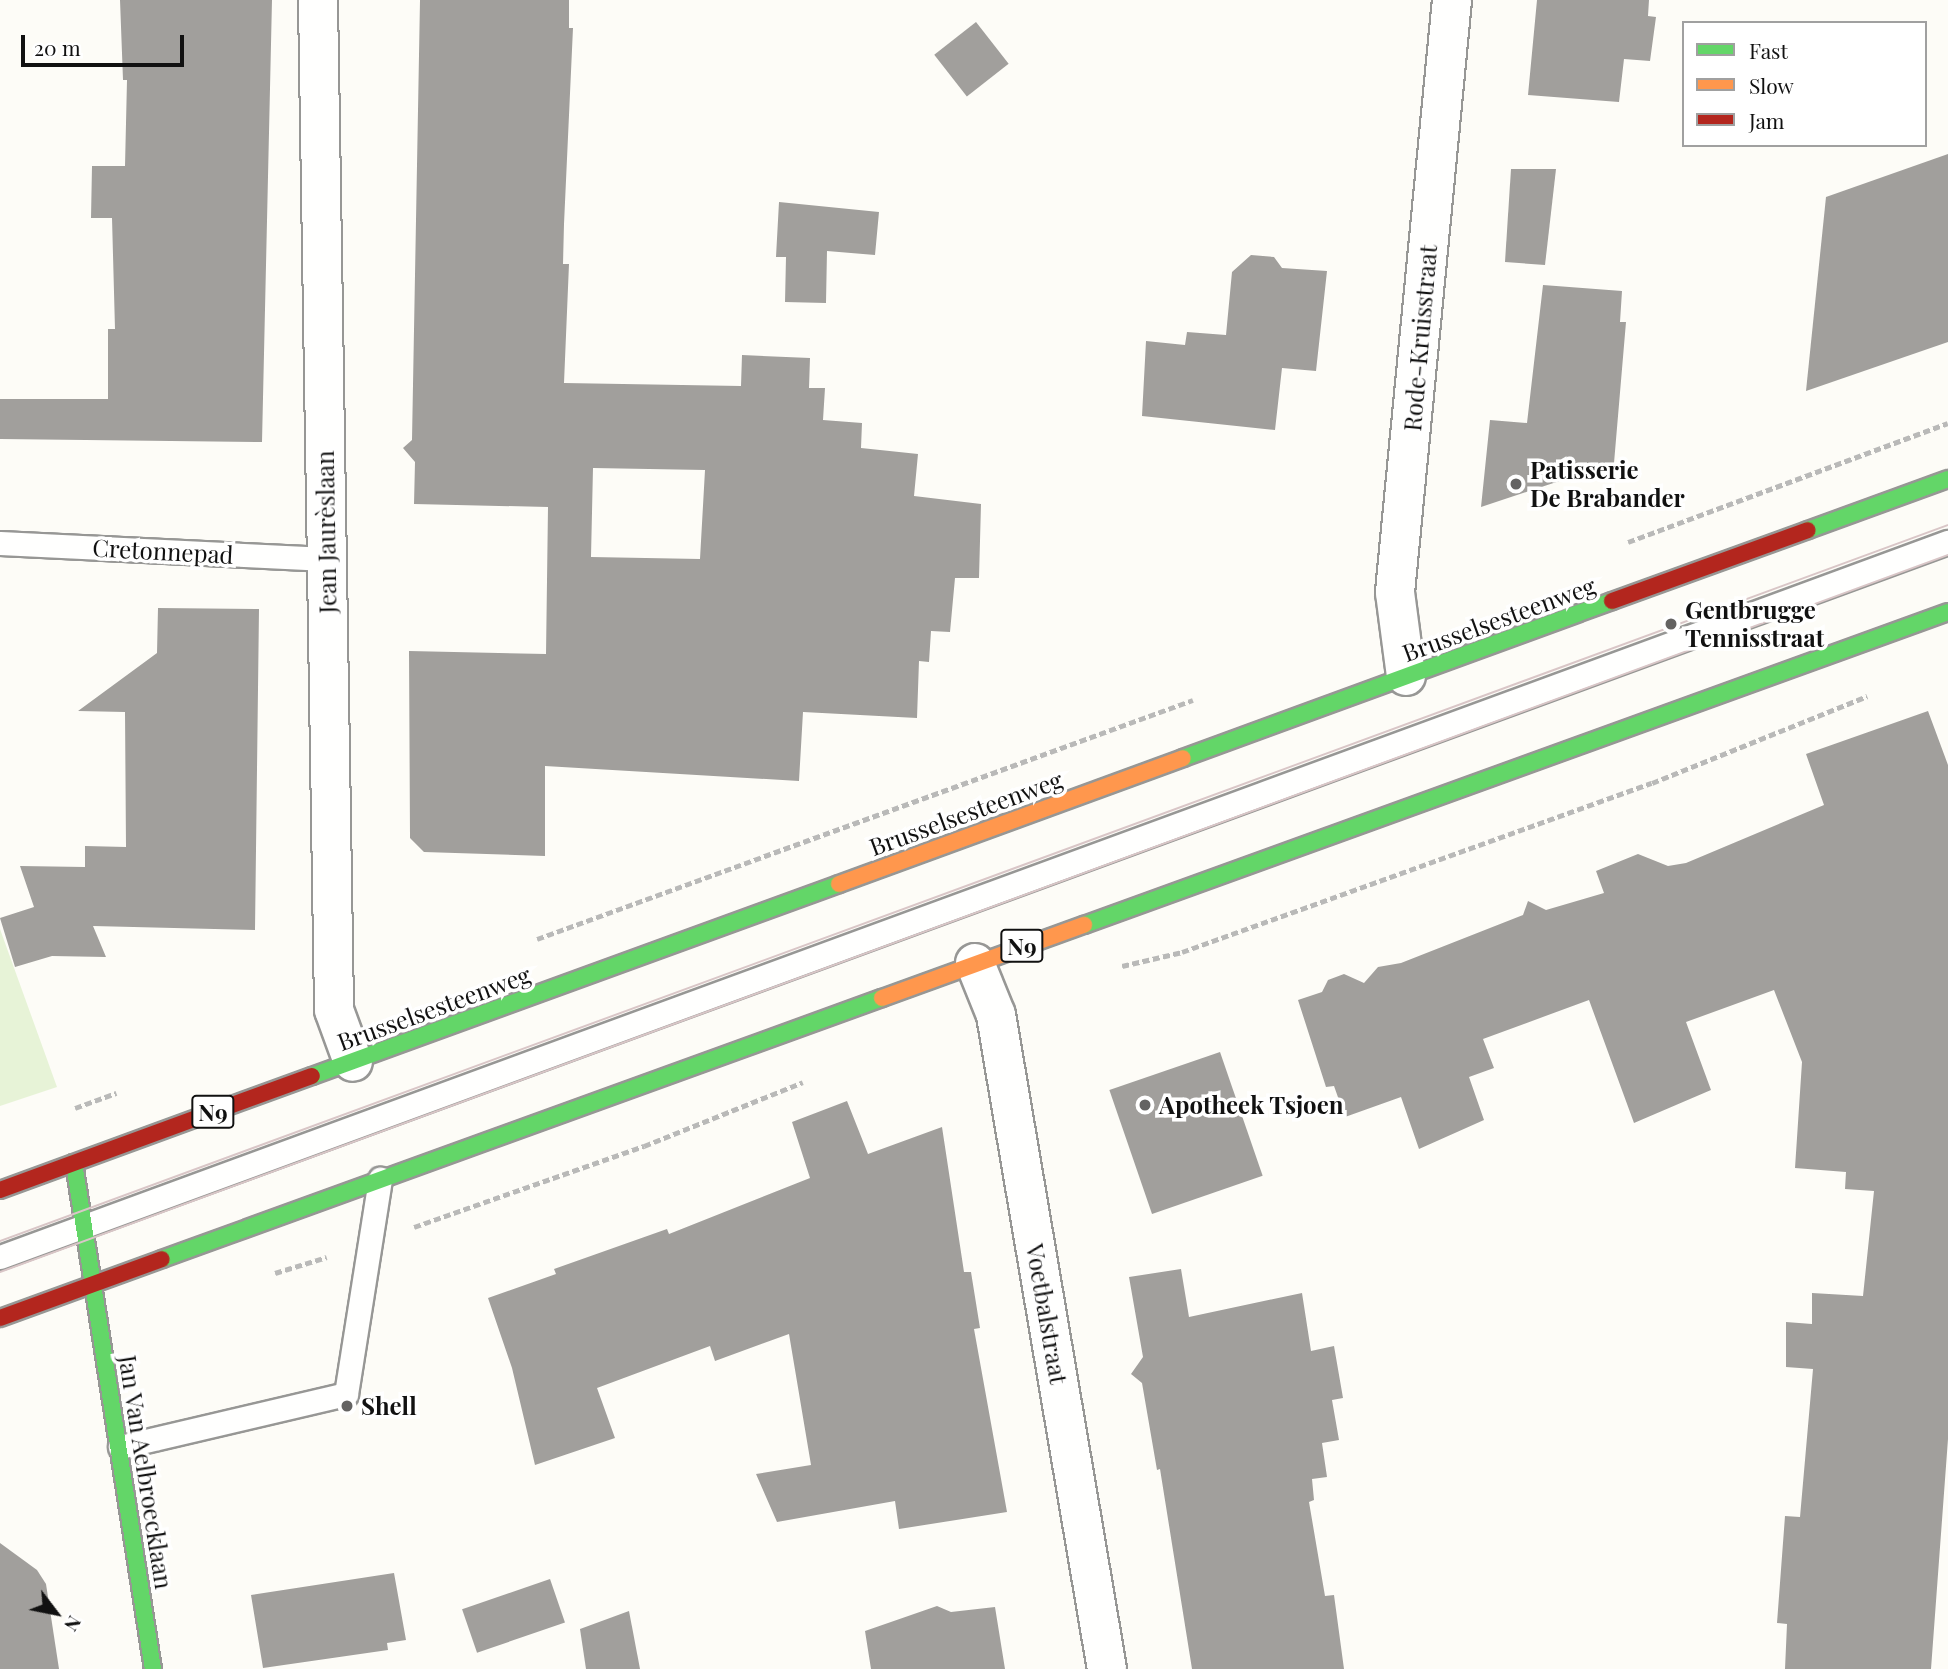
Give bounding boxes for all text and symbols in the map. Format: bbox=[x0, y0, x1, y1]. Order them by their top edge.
scale bar bbox=[24, 21, 187, 65]
legend bbox=[1682, 21, 1927, 147]
text: 20 m bbox=[34, 33, 81, 61]
text: Fast bbox=[1749, 36, 1788, 64]
text: Slow bbox=[1749, 71, 1794, 99]
text: Jam bbox=[1749, 106, 1785, 134]
street label: Rode-Kruisstraat bbox=[1397, 244, 1443, 432]
street label: Jean Jaurèslaan bbox=[310, 450, 342, 614]
place label: Patisserie De Brabander bbox=[1530, 456, 1685, 512]
marker: Patisserie De Brabander bbox=[1508, 476, 1524, 492]
street label: Cretonnepad bbox=[92, 533, 234, 569]
street label: Brusselsesteenweg bbox=[1398, 571, 1600, 667]
place label: Gentbrugge Tennisstraat bbox=[1685, 596, 1824, 652]
marker: Gentbrugge Tennisstraat bbox=[1663, 616, 1679, 632]
street label: Brusselsesteenweg bbox=[865, 765, 1067, 861]
road number: N9 bbox=[999, 926, 1045, 965]
street label: Brusselsesteenweg bbox=[333, 960, 535, 1056]
place label: Apotheek Tsjoen bbox=[1159, 1091, 1344, 1119]
road number: N9 bbox=[190, 1092, 236, 1132]
marker: Apotheek Tsjoen bbox=[1137, 1097, 1153, 1113]
street label: Voetbalstraat bbox=[1020, 1242, 1074, 1386]
street label: Jan Van Aelbroecklaan bbox=[113, 1352, 179, 1592]
place label: Shell bbox=[361, 1392, 417, 1420]
marker: Shell bbox=[339, 1398, 355, 1414]
north arrow bbox=[21, 1578, 91, 1648]
text: N bbox=[59, 1611, 88, 1637]

